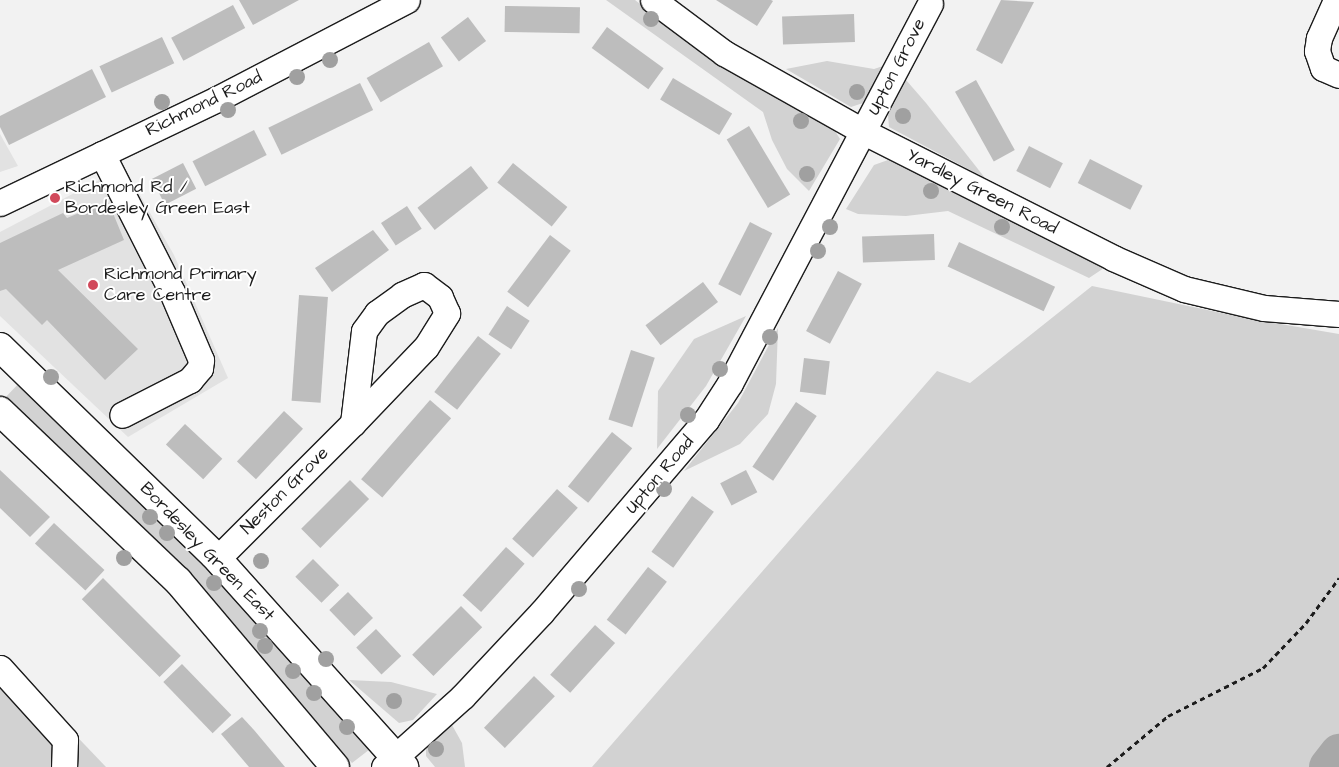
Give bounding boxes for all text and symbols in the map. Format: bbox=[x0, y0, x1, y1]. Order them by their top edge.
street label: Upton Grove bbox=[863, 15, 931, 119]
street label: Richmond Road bbox=[142, 67, 266, 141]
street label: Yardley Green Road bbox=[903, 144, 1061, 240]
place label: Richmond Rd / Bordesley Green East bbox=[65, 177, 250, 220]
marker: Richmond Rd / Bordesley Green East bbox=[49, 192, 61, 204]
place label: Richmond Primary Care Centre bbox=[104, 264, 257, 306]
marker: Richmond Primary Care Centre bbox=[86, 278, 100, 292]
street label: Upton Road bbox=[621, 432, 699, 518]
street label: Neston Grove bbox=[237, 443, 333, 539]
street label: Bordesley Green East bbox=[135, 478, 279, 626]

